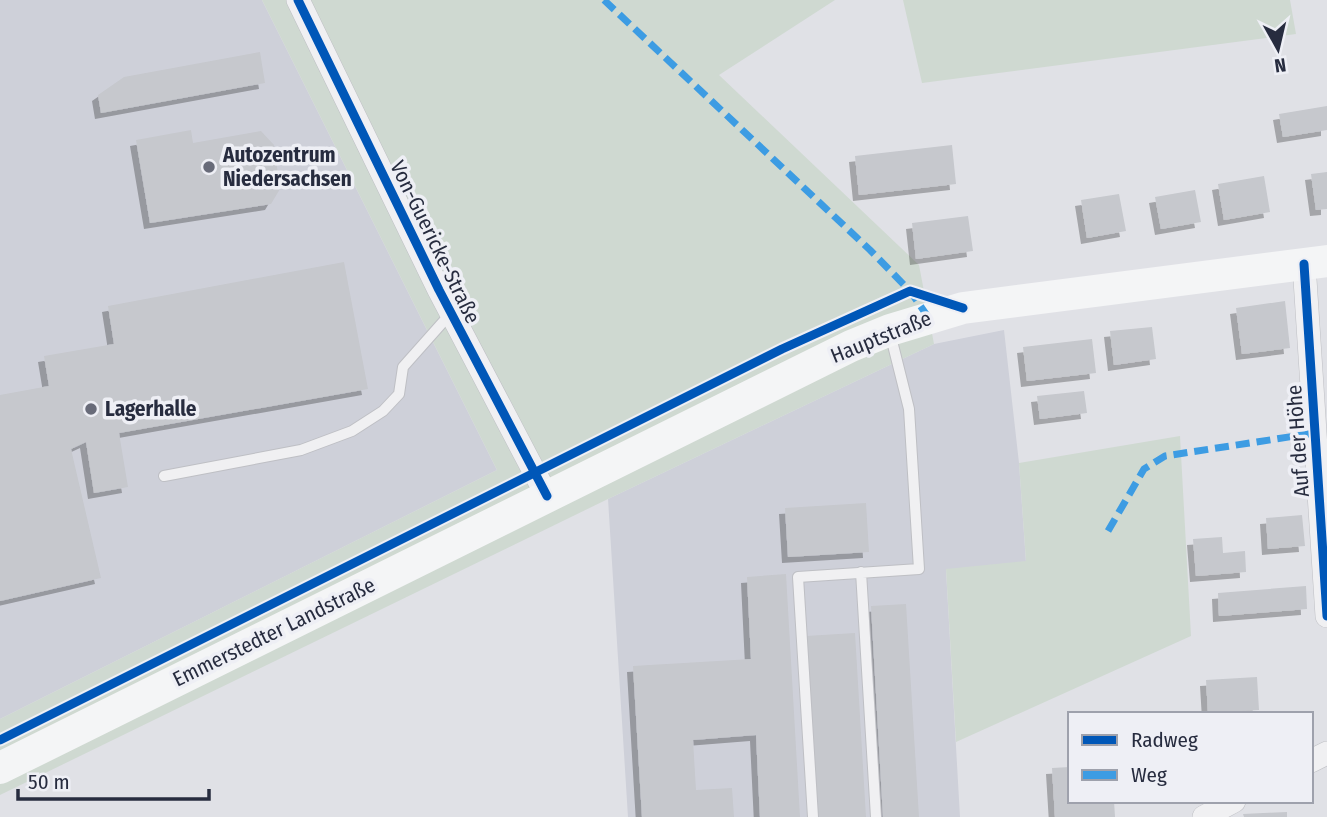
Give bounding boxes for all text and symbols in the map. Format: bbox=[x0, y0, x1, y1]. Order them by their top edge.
north arrow bbox=[1243, 14, 1313, 84]
text: N bbox=[1273, 53, 1288, 78]
place label: Autozentrum Niedersachsen bbox=[222, 142, 352, 192]
street label: Von-Guericke-Straße bbox=[384, 156, 486, 328]
marker: Autozentrum Niedersachsen bbox=[201, 159, 217, 175]
street label: Hauptstraße bbox=[827, 305, 935, 369]
street label: Auf der Höhe bbox=[1281, 384, 1315, 498]
place label: Lagerhalle bbox=[105, 396, 197, 422]
marker: Lagerhalle bbox=[83, 401, 99, 417]
street label: Emmerstedter Landstraße bbox=[169, 572, 379, 692]
legend bbox=[1068, 712, 1313, 803]
text: Radweg bbox=[1131, 727, 1198, 753]
scale bar bbox=[18, 758, 208, 802]
text: Weg bbox=[1131, 762, 1167, 788]
text: 50 m bbox=[28, 769, 70, 795]

